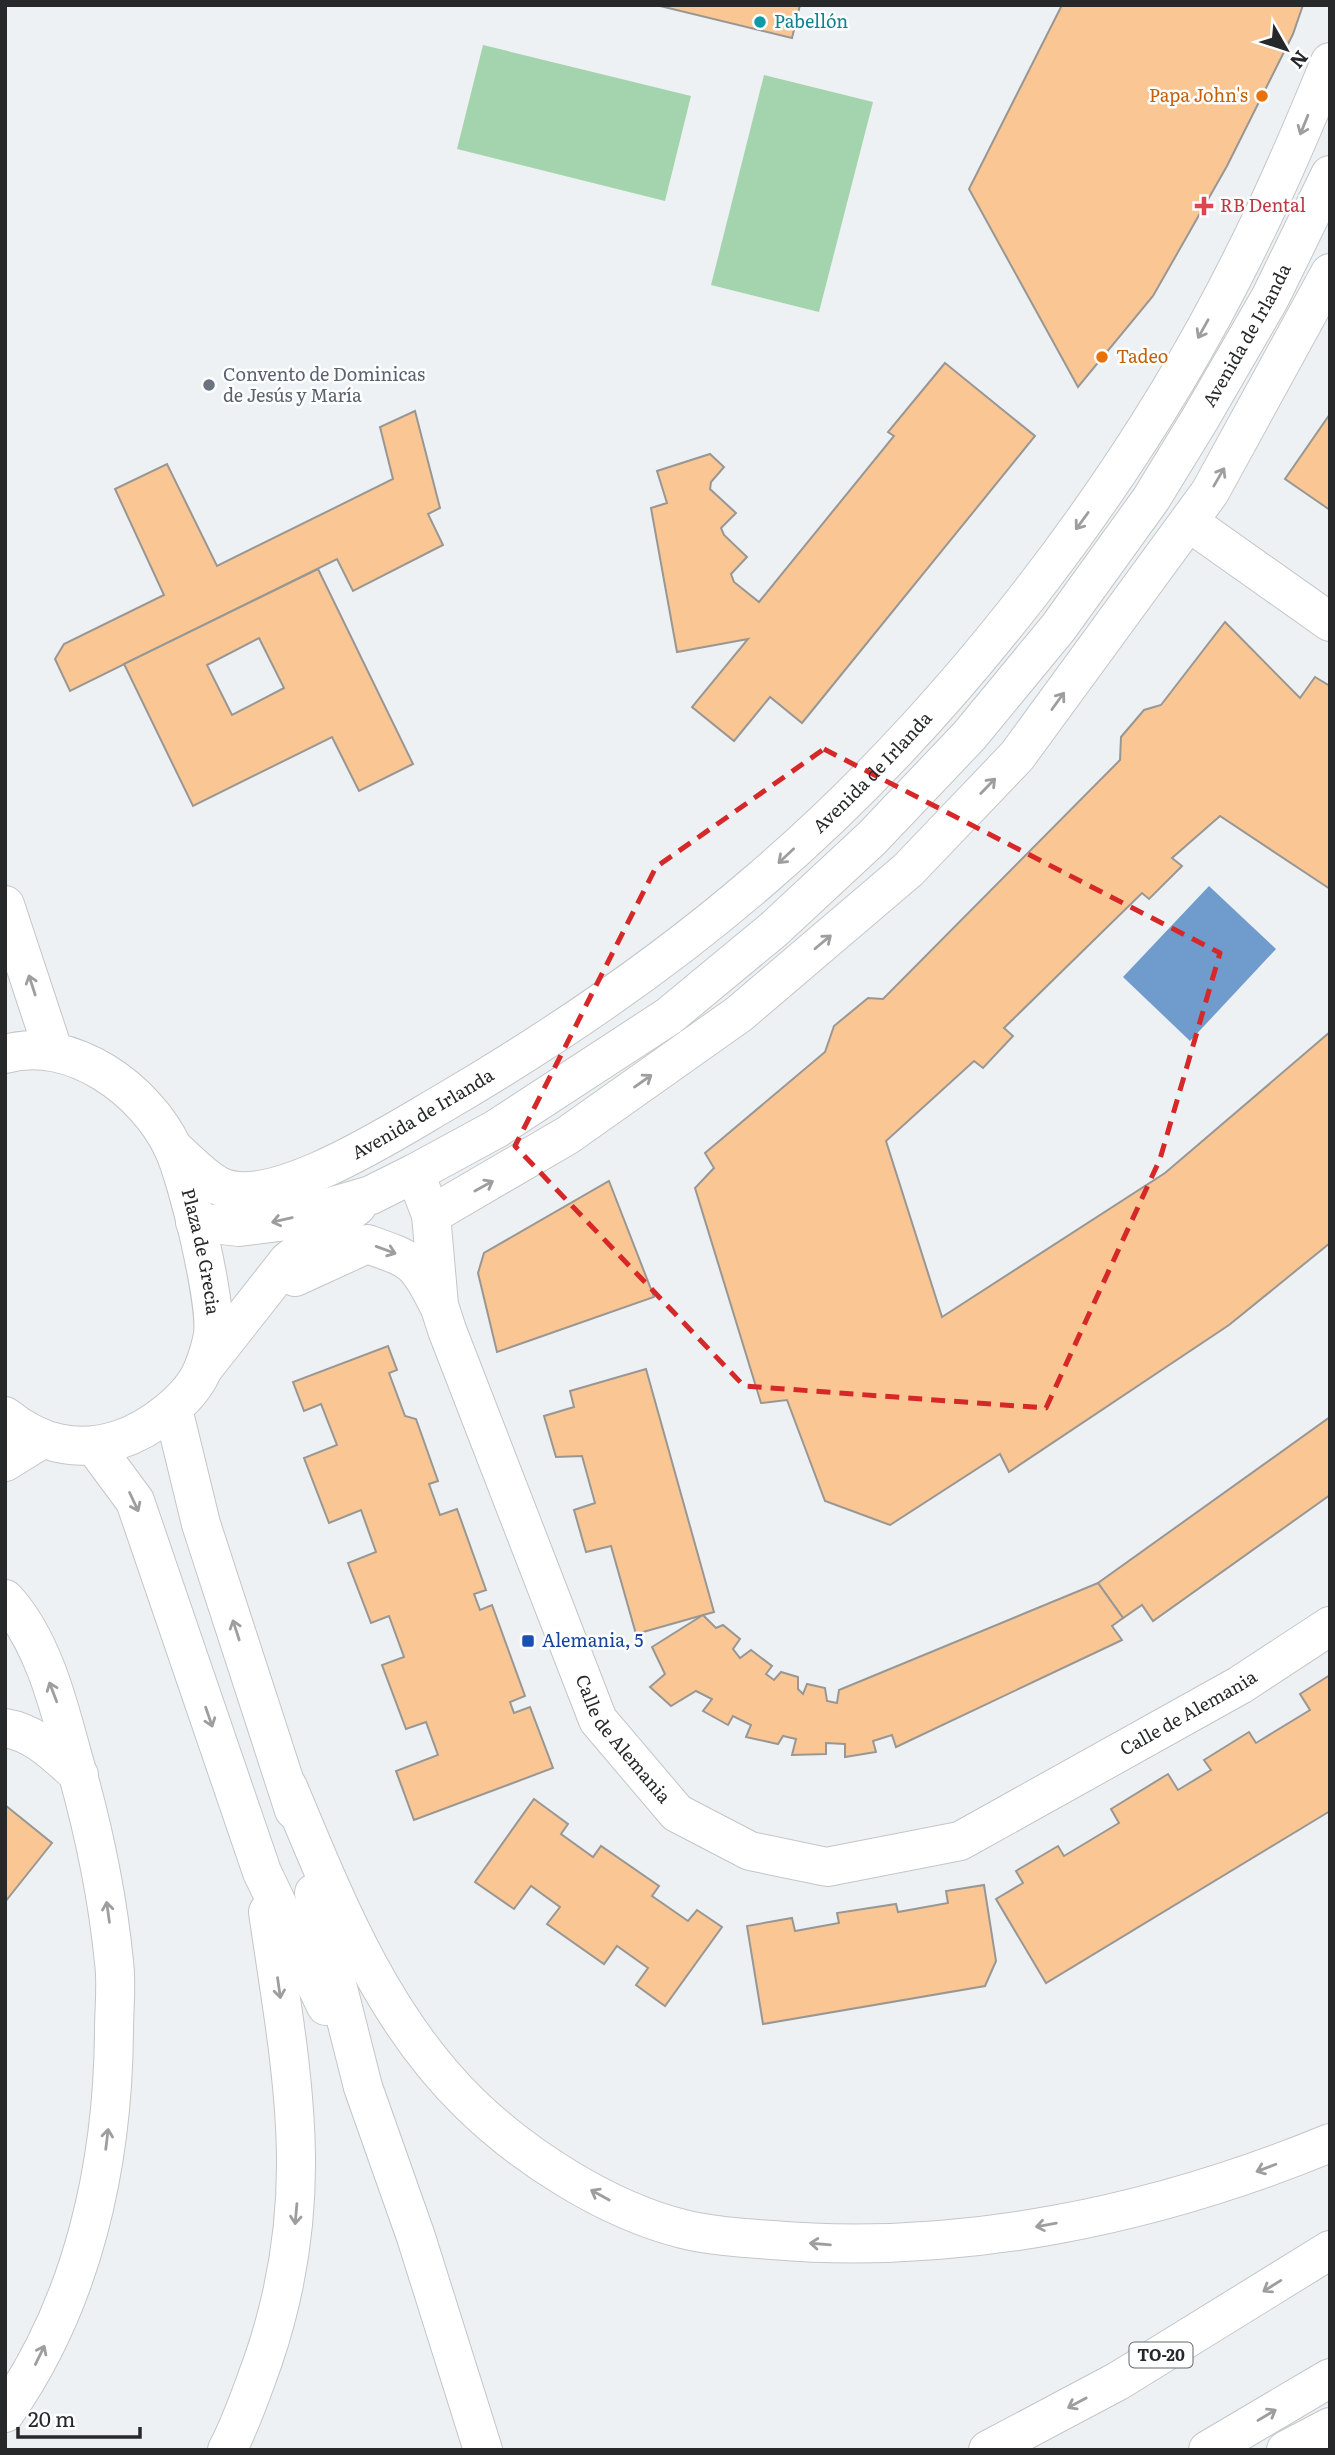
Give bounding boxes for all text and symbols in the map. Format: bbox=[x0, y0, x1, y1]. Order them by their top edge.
place label: Pabellón bbox=[774, 7, 848, 34]
marker: Pabellón bbox=[752, 14, 768, 30]
north arrow bbox=[1251, 14, 1321, 84]
text: N bbox=[1284, 45, 1316, 75]
place label: Papa John's bbox=[1149, 81, 1248, 108]
marker: Papa John's bbox=[1254, 88, 1270, 104]
one-way arrow bbox=[1296, 114, 1309, 136]
place label: RB Dental bbox=[1220, 191, 1306, 218]
marker: RB Dental bbox=[1194, 196, 1214, 216]
street label: Avenida de Irlanda bbox=[1195, 258, 1297, 412]
one-way arrow bbox=[1196, 319, 1210, 339]
place label: Tadeo bbox=[1116, 342, 1168, 369]
marker: Tadeo bbox=[1094, 349, 1110, 365]
place label: Convento de Dominicas de Jesús y María bbox=[223, 360, 425, 408]
marker: Convento de Dominicas de Jesús y María bbox=[201, 377, 217, 393]
one-way arrow bbox=[1212, 467, 1226, 487]
one-way arrow bbox=[1074, 512, 1089, 530]
one-way arrow bbox=[1051, 692, 1065, 711]
street label: Avenida de Irlanda bbox=[806, 705, 938, 838]
one-way arrow bbox=[980, 778, 997, 795]
one-way arrow bbox=[778, 848, 795, 865]
one-way arrow bbox=[814, 934, 832, 950]
one-way arrow bbox=[25, 975, 37, 997]
street label: Avenida de Irlanda bbox=[346, 1061, 499, 1165]
one-way arrow bbox=[633, 1074, 652, 1088]
one-way arrow bbox=[473, 1179, 493, 1193]
street label: Plaza de Grecia bbox=[175, 1185, 228, 1316]
one-way arrow bbox=[271, 1214, 294, 1227]
one-way arrow bbox=[374, 1245, 396, 1258]
one-way arrow bbox=[128, 1491, 142, 1512]
one-way arrow bbox=[229, 1619, 241, 1641]
place label: Alemania, 5 bbox=[542, 1626, 643, 1653]
marker: Alemania, 5 bbox=[520, 1633, 536, 1649]
street label: Calle de Alemania bbox=[1114, 1662, 1262, 1761]
street label: Calle de Alemania bbox=[570, 1670, 678, 1809]
one-way arrow bbox=[45, 1681, 58, 1703]
one-way arrow bbox=[204, 1705, 216, 1727]
one-way arrow bbox=[101, 1901, 114, 1924]
one-way arrow bbox=[273, 1976, 286, 1999]
one-way arrow bbox=[101, 2128, 114, 2150]
one-way arrow bbox=[1256, 2162, 1277, 2175]
one-way arrow bbox=[591, 2188, 611, 2202]
one-way arrow bbox=[289, 2202, 302, 2225]
one-way arrow bbox=[1035, 2219, 1058, 2232]
one-way arrow bbox=[809, 2237, 832, 2250]
one-way arrow bbox=[1262, 2280, 1282, 2294]
road number: TO-20 bbox=[1130, 2342, 1192, 2368]
one-way arrow bbox=[34, 2345, 47, 2366]
scale bar bbox=[18, 2396, 140, 2440]
one-way arrow bbox=[1067, 2397, 1088, 2411]
text: 20 m bbox=[28, 2402, 75, 2433]
one-way arrow bbox=[1256, 2408, 1276, 2422]

